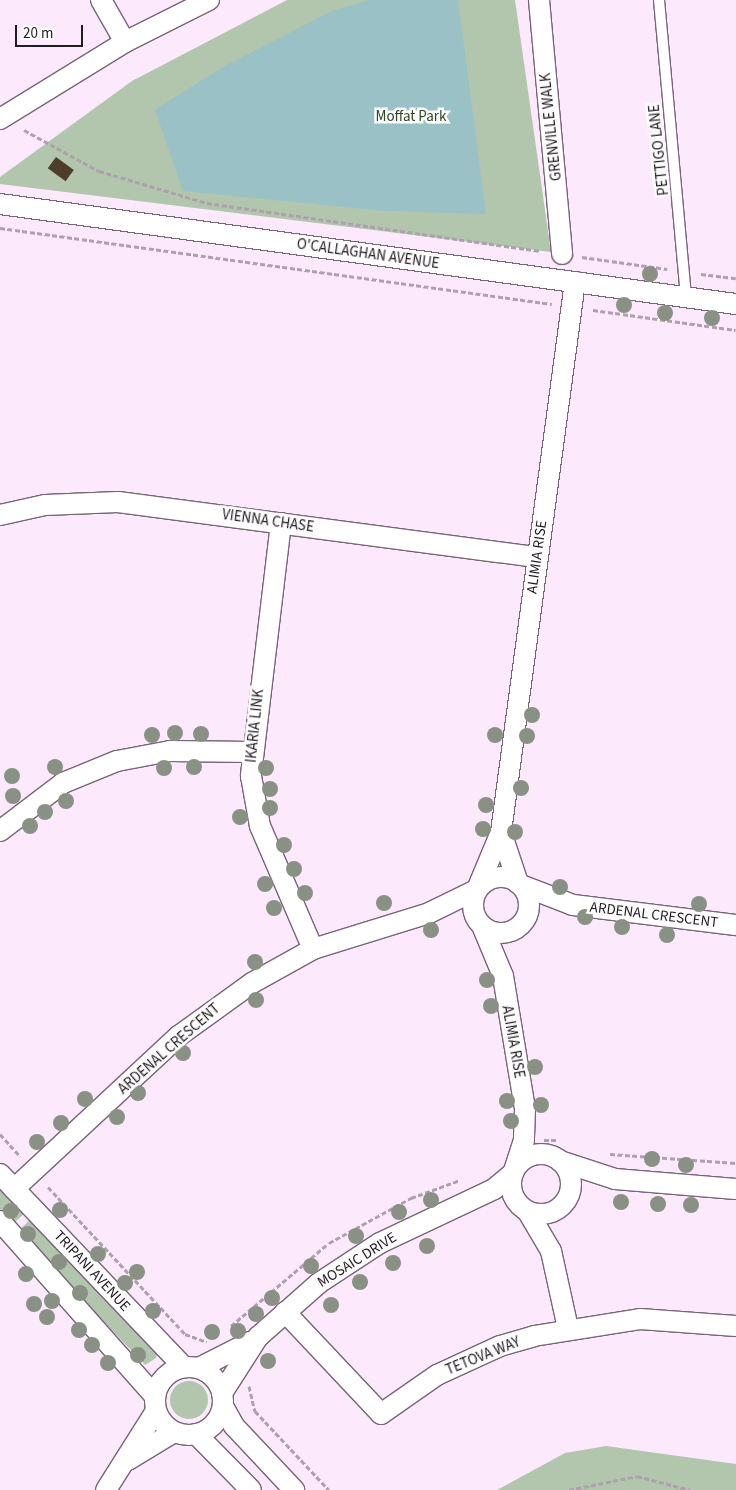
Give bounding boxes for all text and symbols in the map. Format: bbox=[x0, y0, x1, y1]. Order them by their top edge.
scale bar bbox=[18, 15, 85, 47]
text: 20 m bbox=[23, 23, 53, 44]
street label: GRENVILLE WALK bbox=[536, 72, 566, 182]
street label: PETTIGO LANE bbox=[645, 103, 673, 197]
park label: Moffat Park bbox=[376, 108, 446, 126]
street label: O'CALLAGHAN AVENUE bbox=[296, 235, 440, 273]
street label: VIENNA CHASE bbox=[221, 506, 315, 536]
street label: ALIMIA RISE bbox=[523, 519, 551, 595]
street label: IKARIA LINK bbox=[242, 688, 268, 764]
street label: ARDENAL CRESCENT bbox=[589, 898, 719, 932]
street label: ARDENAL CRESCENT bbox=[114, 1000, 224, 1098]
street label: ALIMIA RISE bbox=[498, 1004, 528, 1080]
street label: TRIPANI AVENUE bbox=[50, 1227, 134, 1315]
street label: MOSAIC DRIVE bbox=[314, 1229, 400, 1291]
street label: TETOVA WAY bbox=[443, 1333, 523, 1379]

